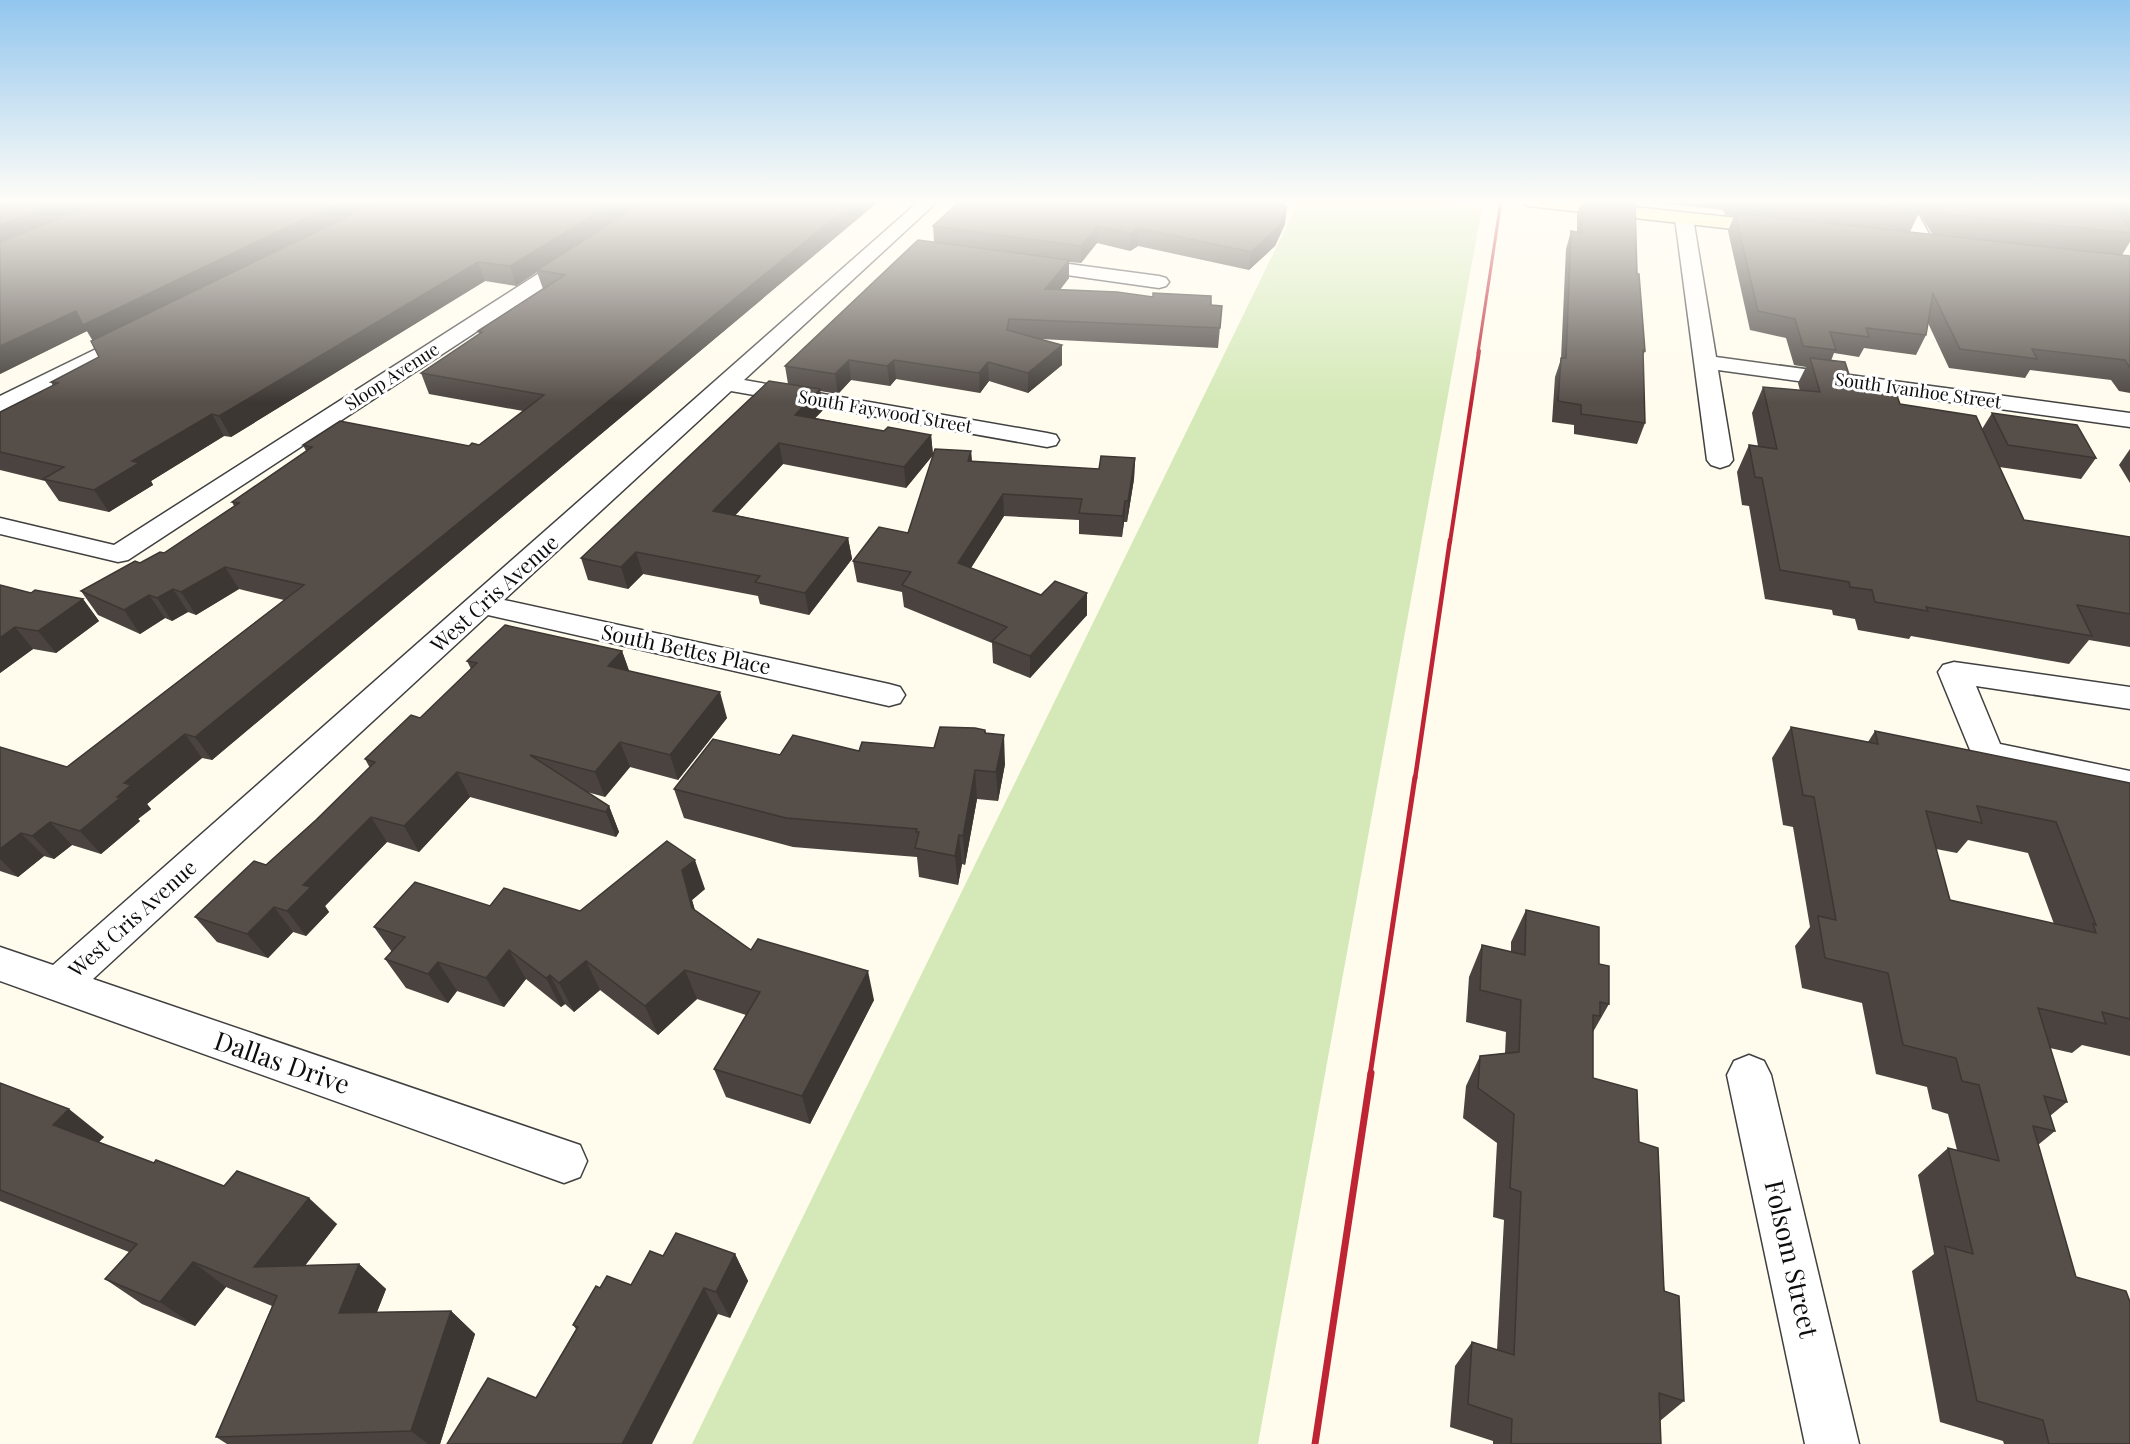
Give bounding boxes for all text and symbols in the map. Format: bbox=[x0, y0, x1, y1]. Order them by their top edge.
street label: Sloop Avenue bbox=[340, 337, 443, 416]
street label: South Ivanhoe Street bbox=[1833, 366, 2004, 414]
street label: South Faywood Street bbox=[796, 384, 975, 438]
street label: West Cris Avenue bbox=[423, 528, 564, 658]
street label: South Bettes Place bbox=[599, 616, 774, 680]
street label: West Cris Avenue bbox=[61, 853, 202, 983]
street label: Dallas Drive bbox=[210, 1022, 355, 1101]
street label: Folsom Street bbox=[1757, 1176, 1828, 1342]

